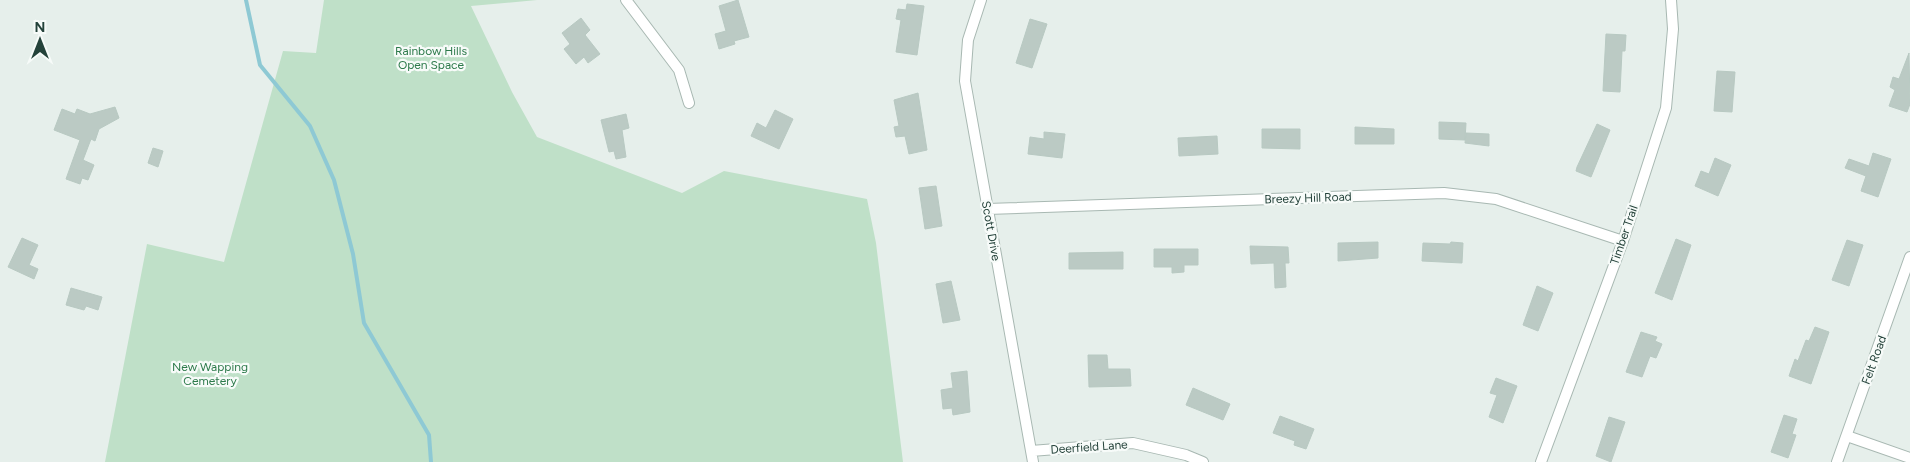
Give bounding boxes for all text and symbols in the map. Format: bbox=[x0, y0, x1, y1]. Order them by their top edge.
north arrow bbox=[15, 15, 65, 65]
text: N bbox=[35, 19, 45, 36]
park label: Rainbow Hills Open Space bbox=[395, 44, 467, 72]
street label: Breezy Hill Road bbox=[1264, 189, 1352, 207]
street label: Scott Drive bbox=[979, 200, 1003, 262]
street label: Timber Trail bbox=[1607, 203, 1641, 267]
street label: Felt Road bbox=[1859, 334, 1889, 386]
park label: New Wapping Cemetery bbox=[172, 360, 248, 388]
street label: Deerfield Lane bbox=[1050, 437, 1129, 457]

